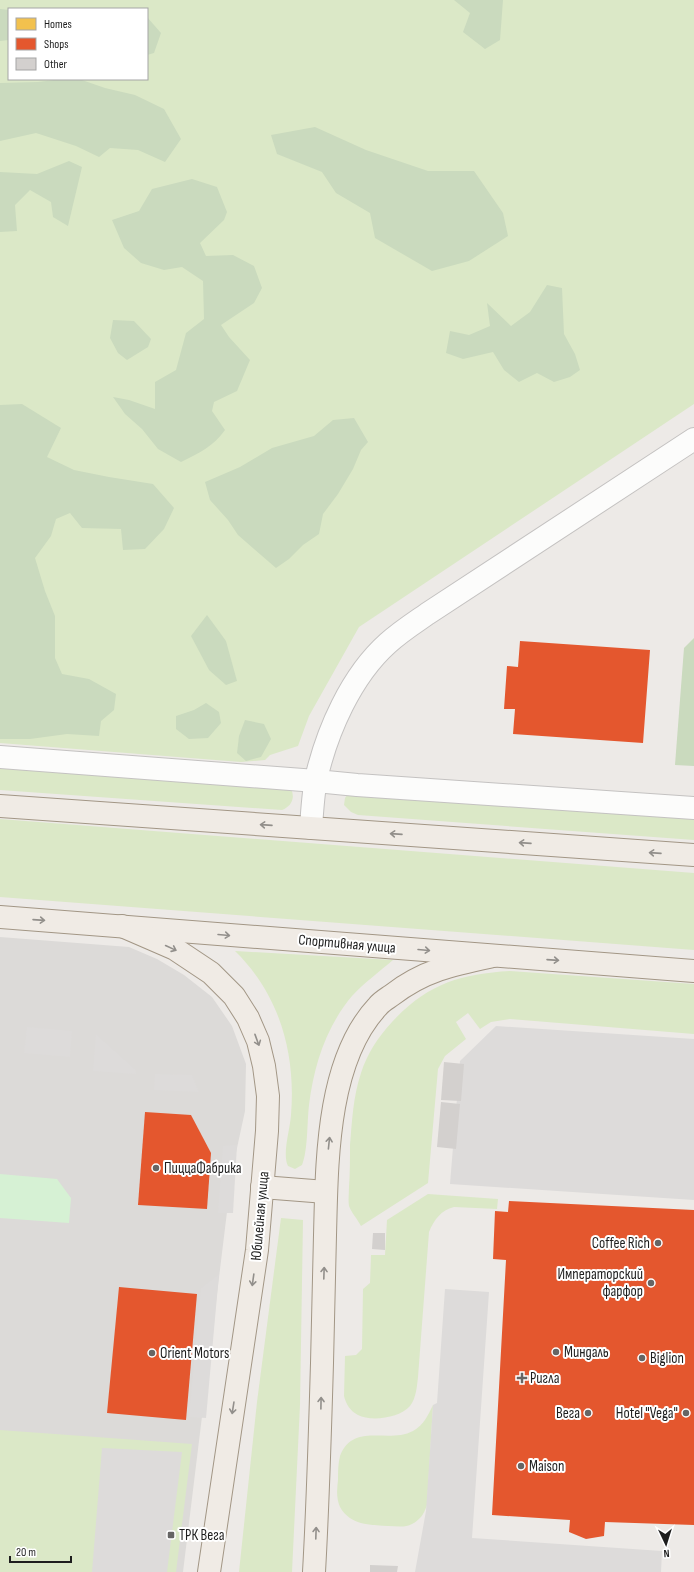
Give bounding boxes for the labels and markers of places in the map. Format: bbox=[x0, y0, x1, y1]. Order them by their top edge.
place label: ПиццаФабрика bbox=[164, 1159, 242, 1178]
marker: ПиццаФабрика bbox=[151, 1163, 161, 1173]
place label: Coffee Rich bbox=[592, 1234, 650, 1253]
marker: Coffee Rich bbox=[653, 1238, 663, 1248]
place label: Императорский фарфор bbox=[557, 1265, 643, 1301]
marker: Императорский фарфор bbox=[646, 1278, 656, 1288]
place label: Миндаль bbox=[564, 1343, 609, 1362]
place label: Orient Motors bbox=[160, 1344, 229, 1363]
marker: Миндаль bbox=[551, 1347, 561, 1357]
marker: Orient Motors bbox=[147, 1348, 157, 1358]
place label: Biglion bbox=[650, 1349, 684, 1368]
marker: Biglion bbox=[637, 1353, 647, 1363]
place label: Ригла bbox=[530, 1369, 560, 1388]
marker: Ригла bbox=[517, 1373, 527, 1383]
place label: Вега bbox=[556, 1404, 580, 1423]
place label: Hotel "Vega" bbox=[616, 1404, 678, 1423]
marker: Вега bbox=[583, 1408, 593, 1418]
marker: Hotel "Vega" bbox=[681, 1408, 691, 1418]
place label: Maison bbox=[529, 1457, 565, 1476]
marker: Maison bbox=[516, 1461, 526, 1471]
place label: ТРК Вега bbox=[179, 1526, 225, 1545]
marker: ТРК Вега bbox=[166, 1530, 176, 1540]

